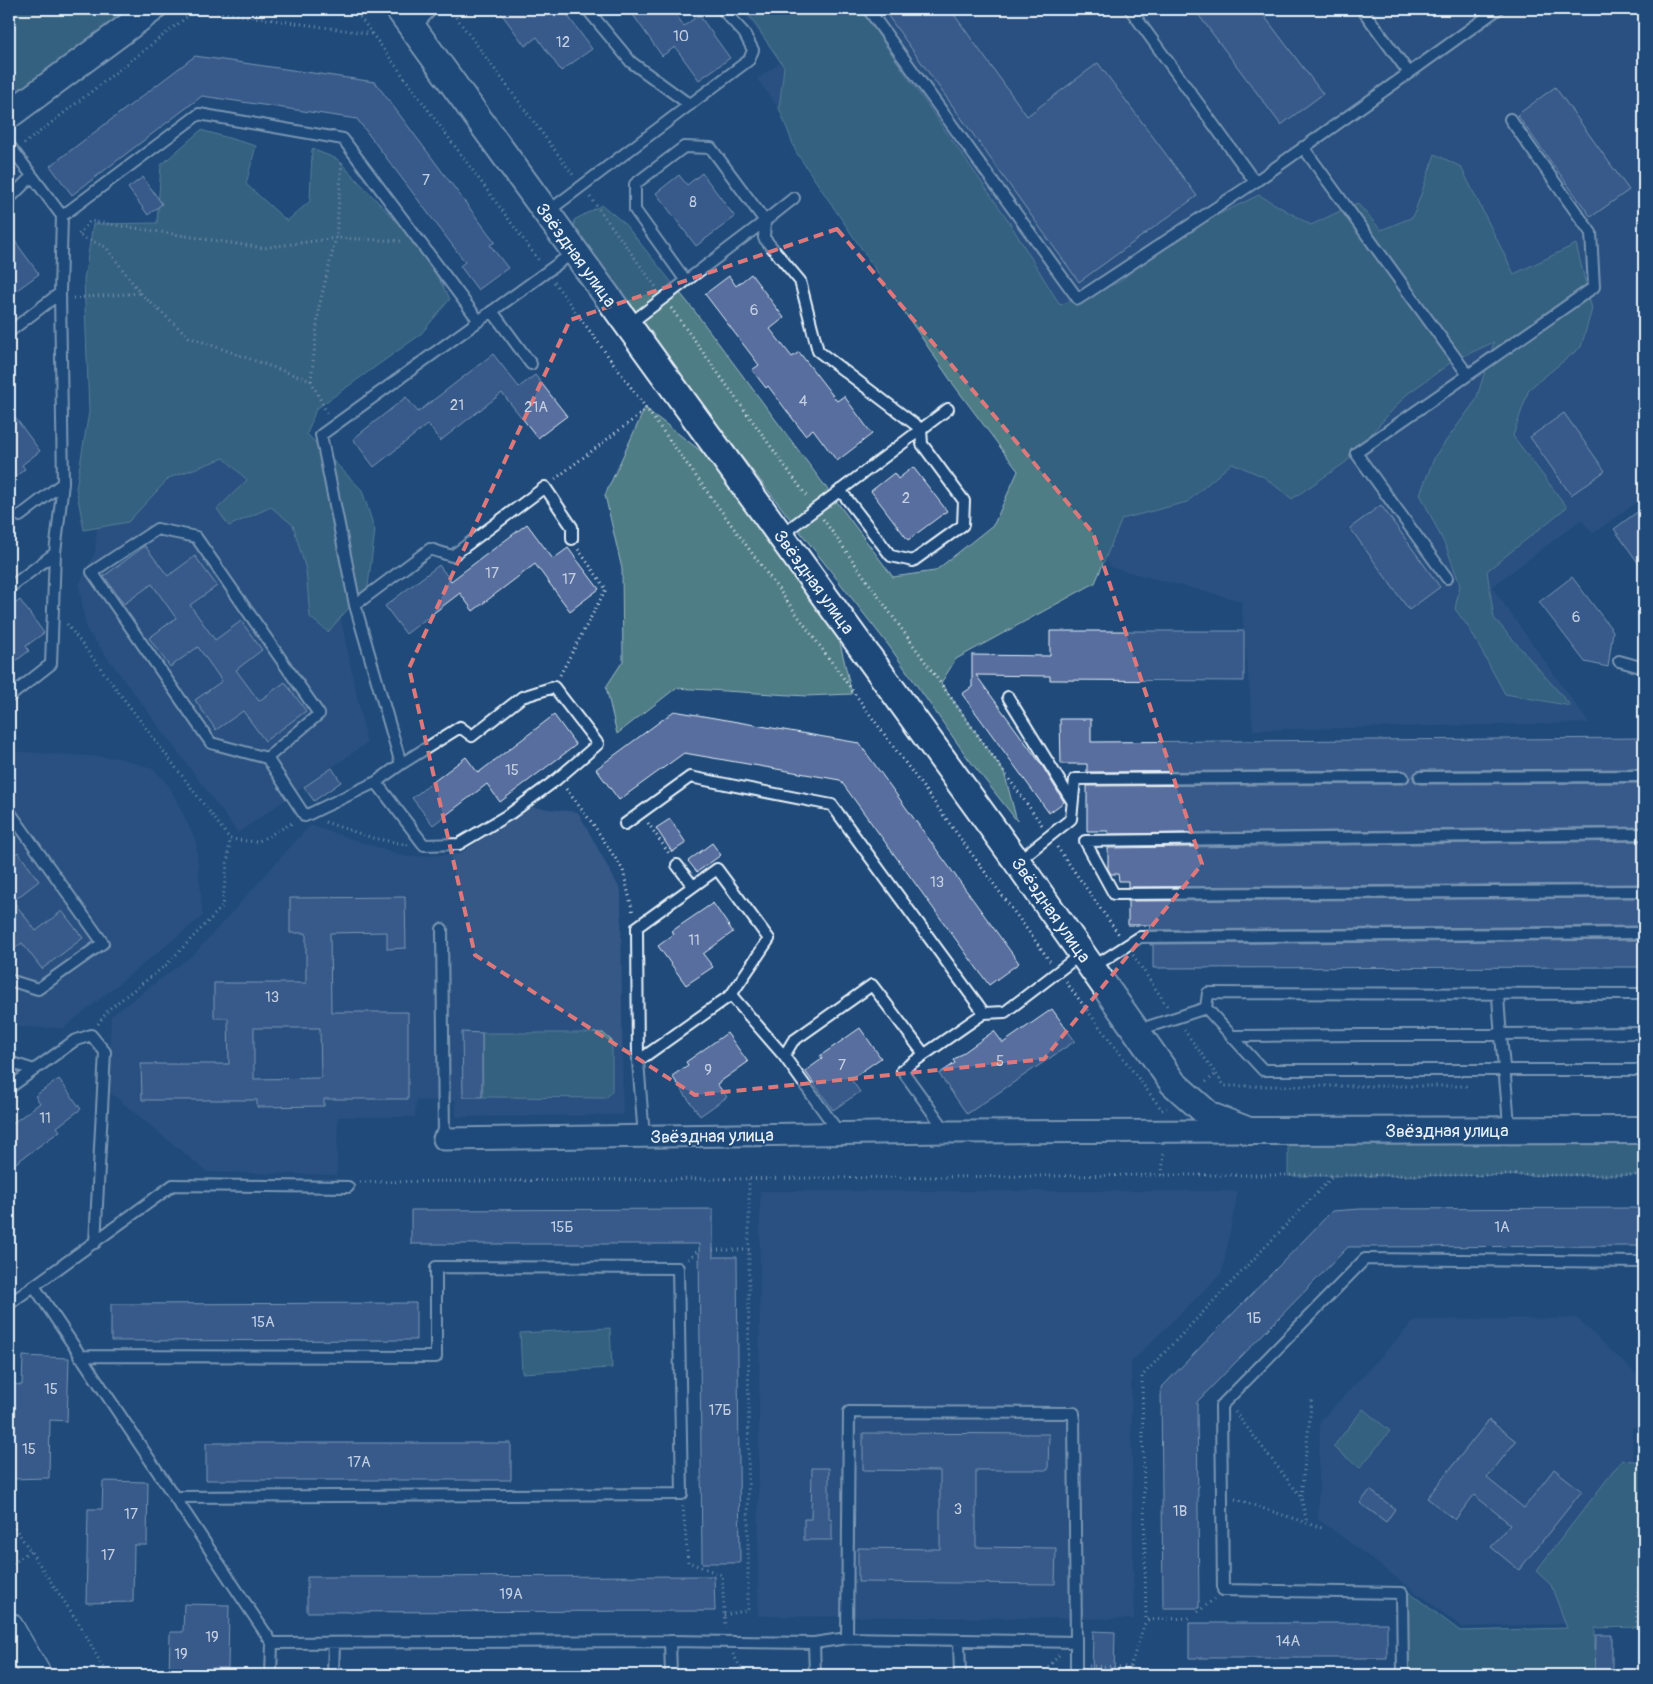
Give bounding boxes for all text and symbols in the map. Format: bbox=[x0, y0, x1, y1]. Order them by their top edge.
house number: 10 bbox=[673, 27, 689, 46]
house number: 12 bbox=[556, 33, 570, 52]
house number: 7 bbox=[422, 171, 430, 190]
house number: 8 bbox=[689, 193, 697, 212]
street label: Звёздная улица bbox=[530, 199, 621, 312]
house number: 6 bbox=[750, 301, 758, 320]
house number: 4 bbox=[799, 392, 808, 411]
house number: 21 bbox=[450, 396, 464, 415]
house number: 21А bbox=[524, 398, 548, 417]
house number: 2 bbox=[902, 489, 910, 508]
street label: Звёздная улица bbox=[768, 526, 859, 639]
house number: 17 bbox=[485, 564, 499, 583]
house number: 17 bbox=[562, 570, 576, 589]
house number: 6 bbox=[1572, 608, 1580, 627]
house number: 15 bbox=[505, 761, 519, 780]
street label: Звёздная улица bbox=[1006, 853, 1095, 967]
house number: 13 bbox=[930, 873, 944, 892]
house number: 11 bbox=[688, 931, 700, 950]
house number: 13 bbox=[265, 988, 279, 1007]
house number: 5 bbox=[996, 1052, 1004, 1071]
house number: 7 bbox=[838, 1056, 846, 1075]
house number: 9 bbox=[704, 1061, 712, 1080]
house number: 11 bbox=[39, 1109, 51, 1128]
street label: Звёздная улица bbox=[1385, 1120, 1509, 1143]
street label: Звёздная улица bbox=[650, 1124, 774, 1149]
house number: 15Б bbox=[551, 1218, 574, 1237]
house number: 1А bbox=[1494, 1218, 1510, 1237]
house number: 1Б bbox=[1247, 1309, 1261, 1328]
house number: 15А bbox=[251, 1313, 275, 1332]
house number: 15 bbox=[44, 1380, 58, 1399]
house number: 17Б bbox=[709, 1401, 731, 1420]
house number: 15 bbox=[22, 1440, 36, 1459]
house number: 17А bbox=[347, 1453, 371, 1472]
house number: 3 bbox=[954, 1500, 962, 1519]
house number: 1В bbox=[1173, 1502, 1187, 1521]
house number: 17 bbox=[124, 1505, 138, 1524]
house number: 17 bbox=[101, 1546, 115, 1565]
house number: 19А bbox=[499, 1585, 523, 1604]
house number: 19 bbox=[205, 1628, 219, 1647]
house number: 14А bbox=[1276, 1632, 1300, 1651]
house number: 19 bbox=[174, 1645, 188, 1664]

